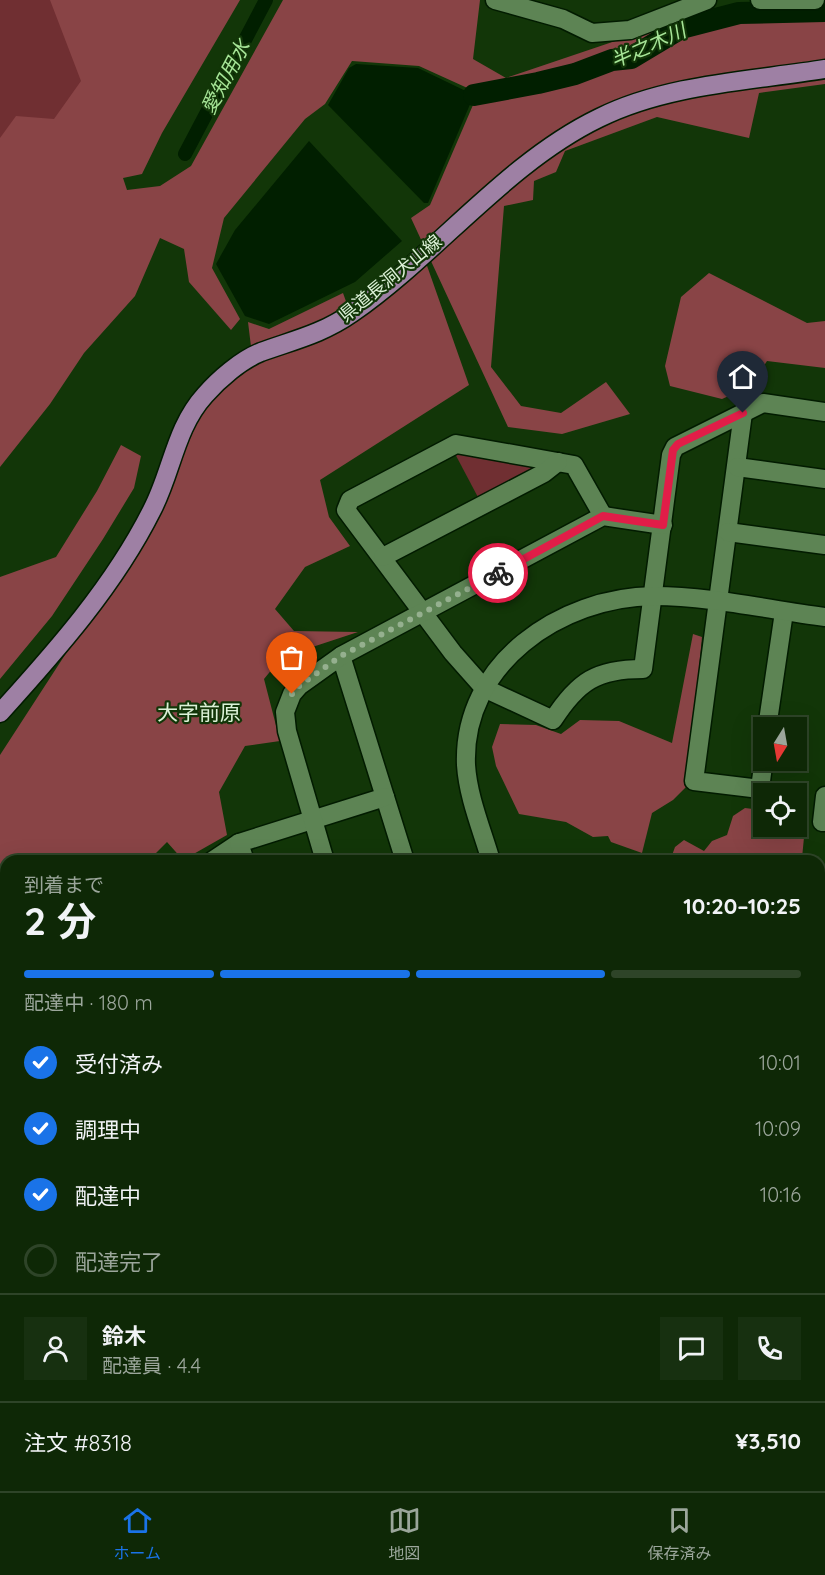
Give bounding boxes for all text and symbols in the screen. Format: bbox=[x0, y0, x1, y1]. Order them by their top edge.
water label: 半之木川 bbox=[606, 16, 691, 73]
water label: 愛知用水 bbox=[195, 34, 256, 118]
street label: 県道長洞犬山線 bbox=[334, 229, 446, 327]
pin bbox=[717, 351, 768, 413]
icon: home bbox=[726, 360, 759, 393]
courier bbox=[468, 543, 528, 603]
icon: bike bbox=[482, 557, 515, 590]
pin bbox=[266, 632, 317, 694]
icon: bag bbox=[275, 641, 308, 674]
district label: 大字前原 bbox=[157, 699, 241, 725]
north arrow bbox=[753, 717, 807, 771]
map controls bbox=[753, 717, 807, 837]
button: locate bbox=[753, 783, 807, 837]
text: 到着まで bbox=[24, 872, 104, 897]
text: 10:20–10:25 bbox=[683, 892, 801, 920]
text: 2 分 bbox=[24, 896, 96, 945]
text: 配達中 · 180 m bbox=[24, 990, 153, 1015]
icon: check bbox=[24, 1046, 57, 1079]
text: 受付済み bbox=[75, 1050, 163, 1078]
text: 10:01 bbox=[759, 1050, 801, 1075]
icon: check bbox=[24, 1112, 57, 1145]
text: 調理中 bbox=[75, 1116, 141, 1144]
text: 10:09 bbox=[755, 1116, 801, 1141]
icon: check bbox=[24, 1178, 57, 1211]
text: 配達中 bbox=[75, 1182, 141, 1210]
text: 10:16 bbox=[760, 1182, 801, 1207]
text: 配達完了 bbox=[75, 1248, 163, 1276]
button: person bbox=[24, 1317, 87, 1380]
button: chat bbox=[660, 1317, 723, 1380]
button: phone bbox=[738, 1317, 801, 1380]
text: 鈴木 bbox=[102, 1322, 146, 1350]
text: 配達員 · 4.4 bbox=[102, 1353, 201, 1378]
text: ¥3,510 bbox=[735, 1427, 801, 1455]
text: 注文 #8318 bbox=[24, 1429, 132, 1457]
tab: ホーム bbox=[113, 1504, 161, 1564]
tab: 地図 bbox=[388, 1504, 421, 1564]
tab: 保存済み bbox=[648, 1504, 712, 1564]

